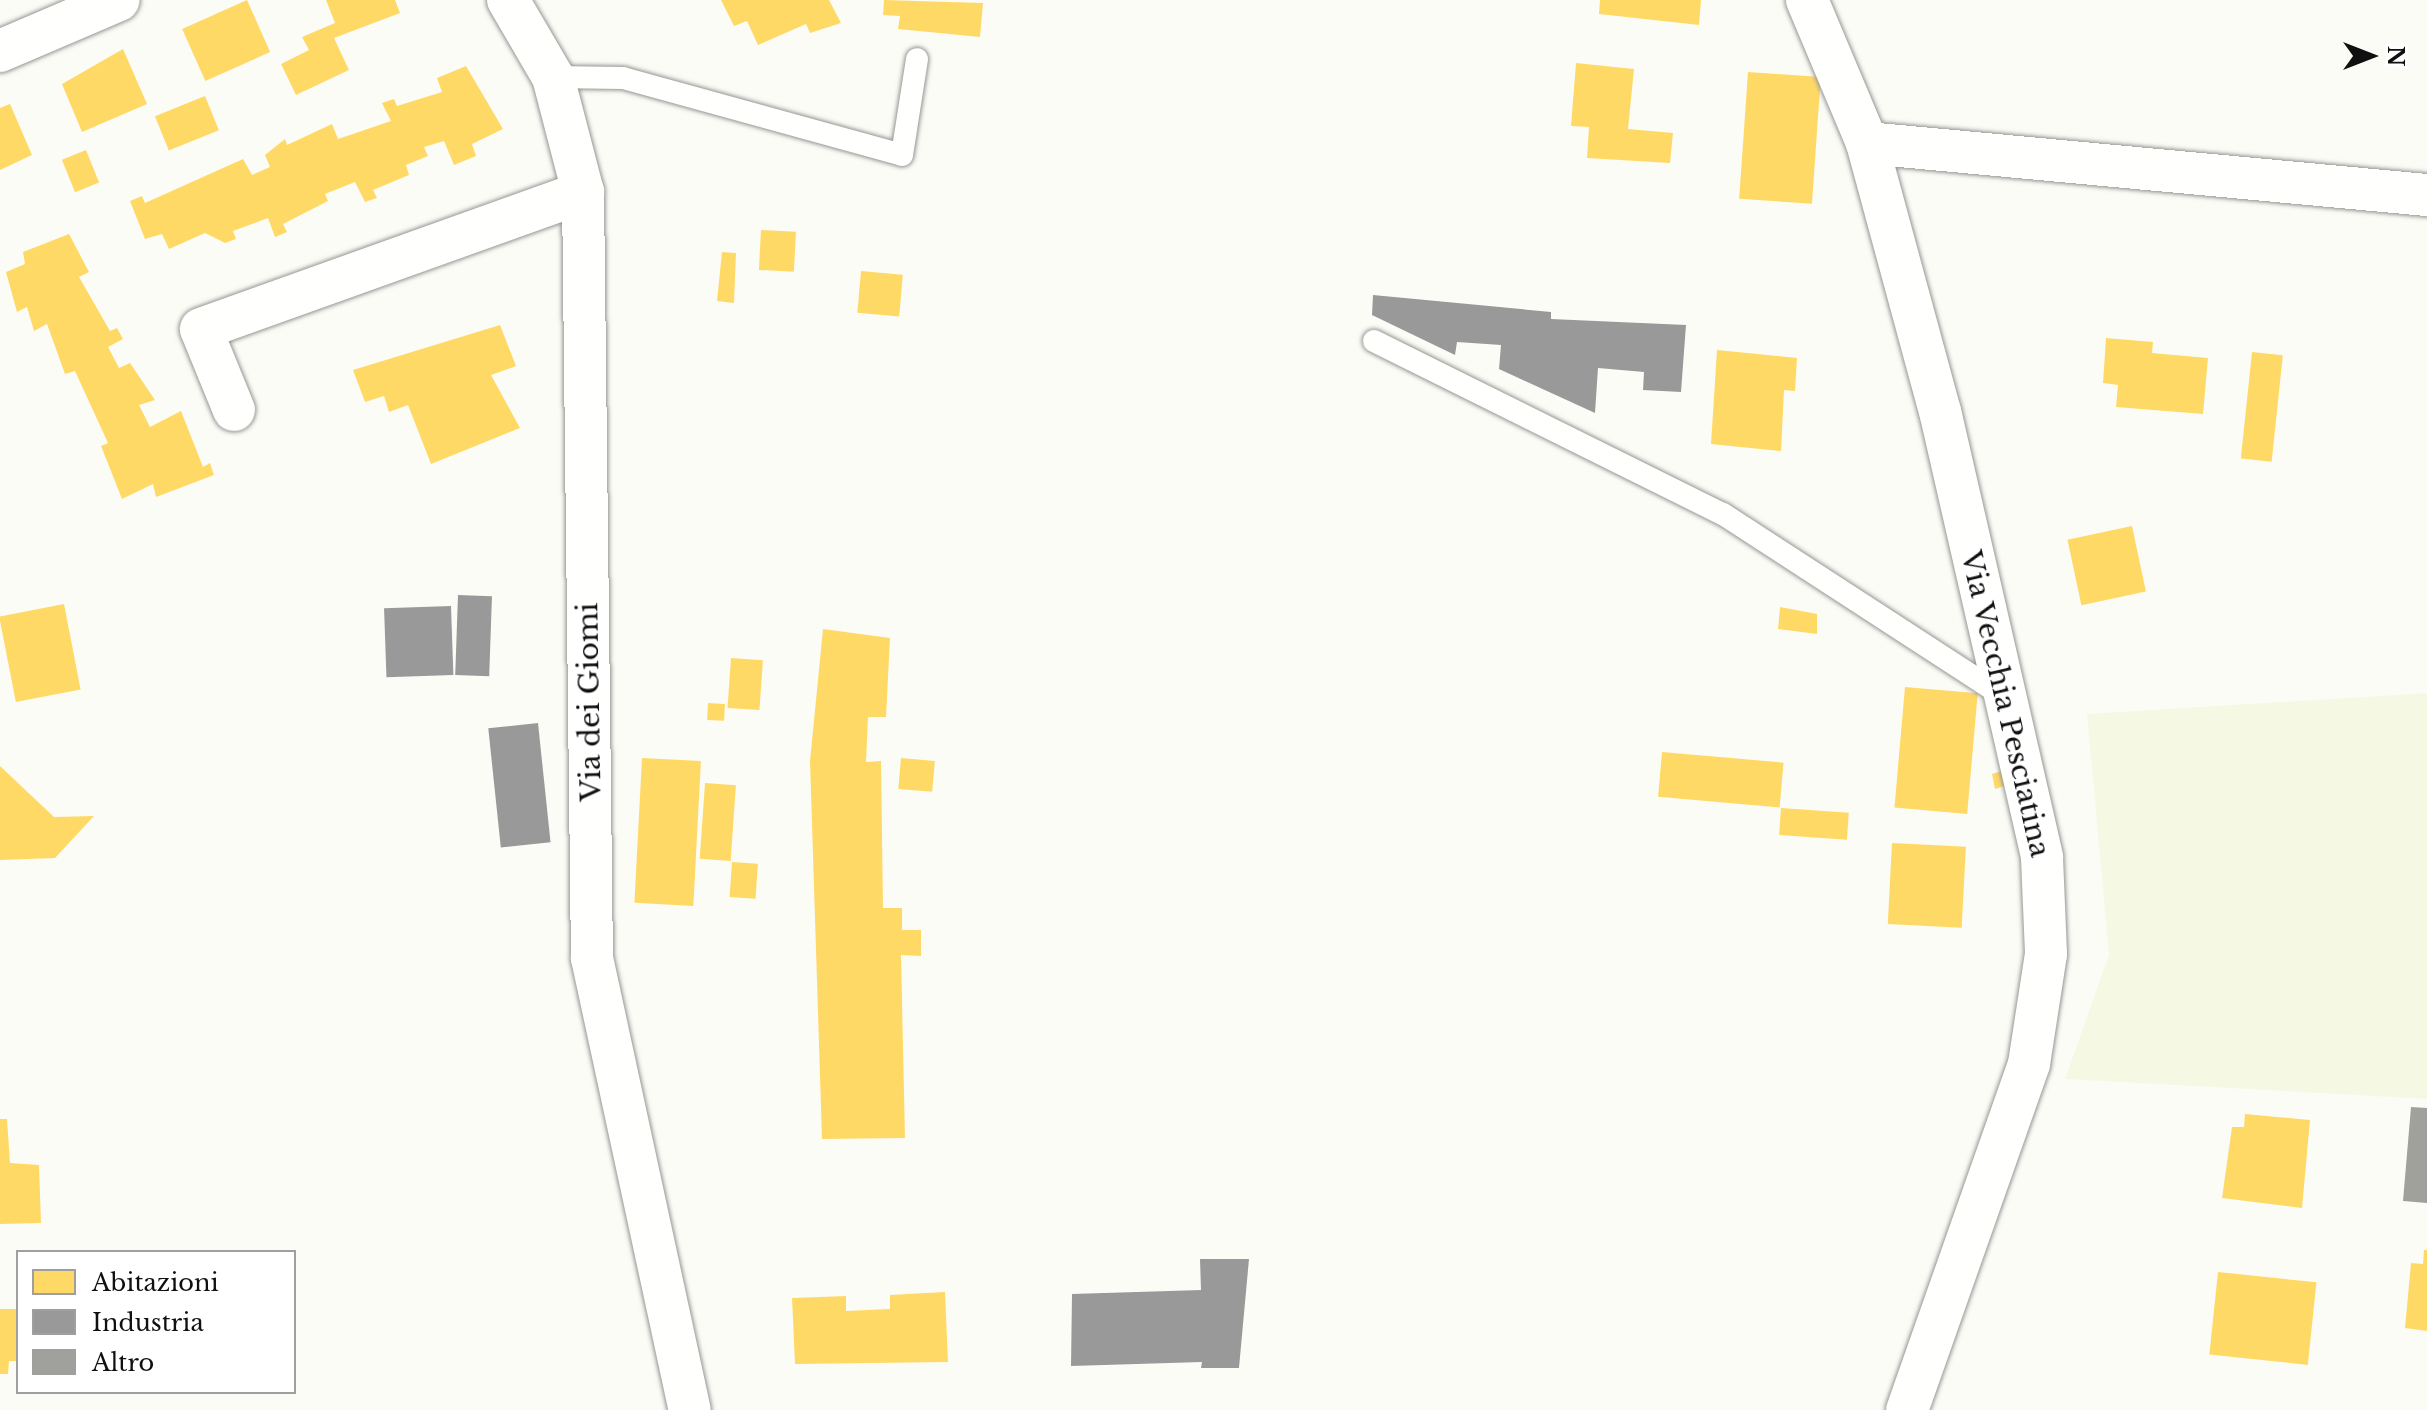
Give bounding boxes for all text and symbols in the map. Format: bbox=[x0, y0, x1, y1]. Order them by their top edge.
north arrow bbox=[2331, 16, 2411, 96]
text: N bbox=[2382, 46, 2409, 66]
street label: Via Vecchia Pesciatina bbox=[1953, 547, 2057, 861]
street label: Via dei Giomi bbox=[571, 602, 609, 802]
legend bbox=[16, 1250, 296, 1394]
text: Abitazioni bbox=[92, 1268, 219, 1297]
text: Industria bbox=[92, 1308, 204, 1337]
text: Altro bbox=[92, 1348, 154, 1377]

